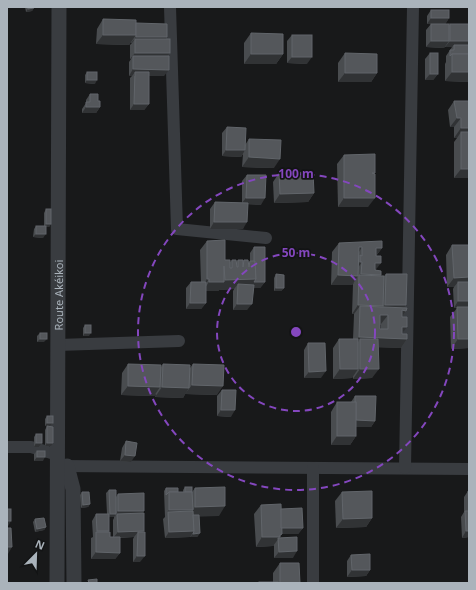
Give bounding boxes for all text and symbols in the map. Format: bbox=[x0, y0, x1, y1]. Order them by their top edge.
text: 100 m bbox=[278, 165, 314, 182]
text: 50 m bbox=[282, 244, 310, 261]
street label: Route Akéikoi bbox=[50, 260, 66, 330]
centre of rings bbox=[289, 325, 303, 339]
north arrow bbox=[16, 534, 56, 574]
text: N bbox=[33, 536, 47, 553]

